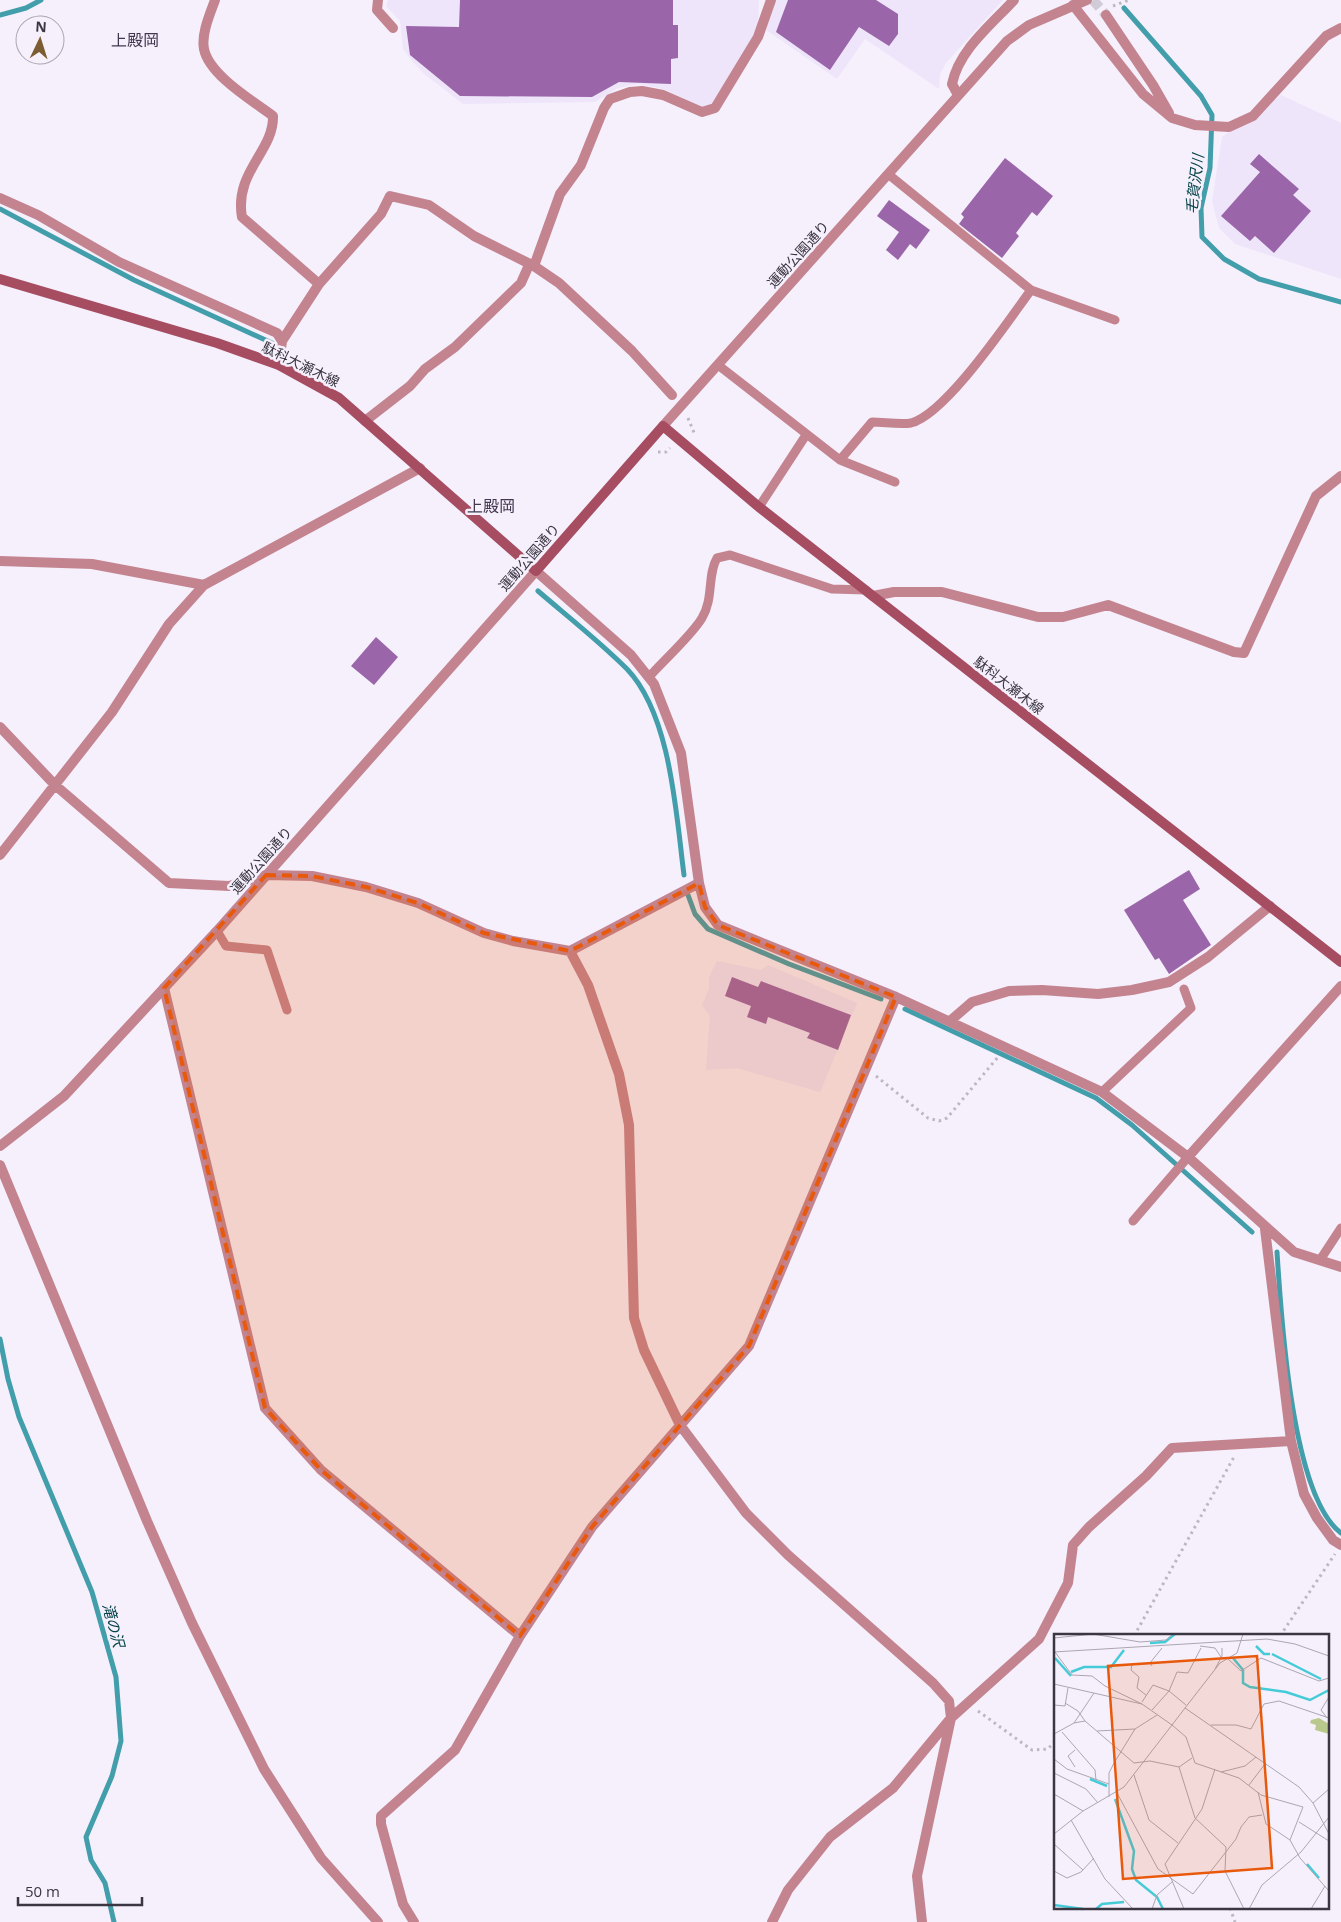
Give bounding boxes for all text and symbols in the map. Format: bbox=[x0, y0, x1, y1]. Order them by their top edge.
north arrow bbox=[15, 15, 65, 65]
text: N bbox=[35, 17, 47, 36]
district label: 上殿岡 bbox=[111, 29, 159, 51]
water label: 毛賀沢川 bbox=[1180, 151, 1208, 215]
street label: 運動公園通り bbox=[763, 216, 833, 292]
street label: 駄科大瀬木線 bbox=[259, 337, 343, 391]
district label: 上殿岡 bbox=[467, 495, 515, 517]
street label: 運動公園通り bbox=[494, 519, 564, 595]
street label: 駄科大瀬木線 bbox=[970, 652, 1048, 718]
street label: 運動公園通り bbox=[226, 822, 296, 898]
water label: 滝の沢 bbox=[99, 1601, 130, 1651]
inset map bbox=[1054, 1634, 1328, 1910]
scale bar bbox=[18, 1874, 141, 1906]
text: 50 m bbox=[25, 1881, 60, 1901]

